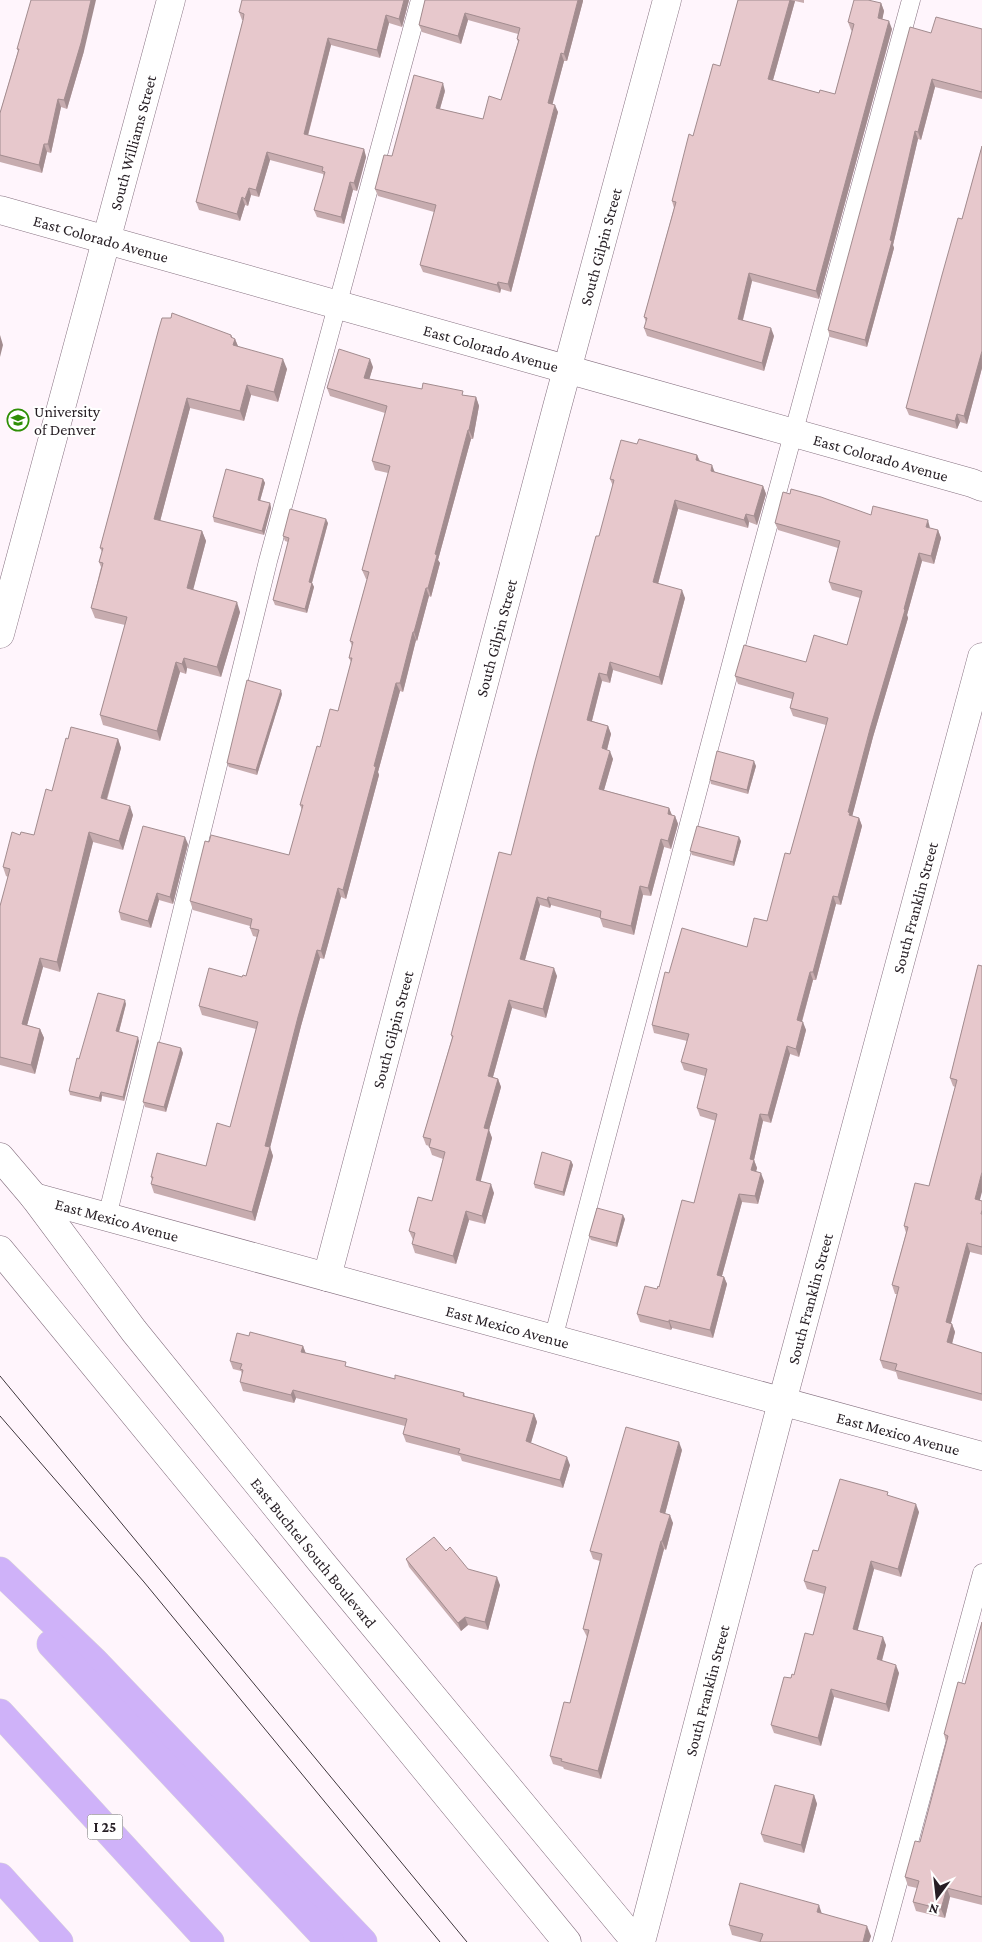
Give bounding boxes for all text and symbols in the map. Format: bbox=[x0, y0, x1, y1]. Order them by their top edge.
street label: South Williams Street bbox=[106, 73, 159, 212]
street label: South Gilpin Street bbox=[576, 185, 625, 307]
street label: East Colorado Avenue bbox=[32, 211, 170, 265]
street label: East Colorado Avenue bbox=[422, 321, 560, 375]
place label: University of Denver bbox=[34, 403, 101, 438]
school or university icon: University of Denver bbox=[6, 408, 30, 432]
street label: East Colorado Avenue bbox=[812, 430, 950, 484]
street label: South Gilpin Street bbox=[472, 577, 520, 699]
street label: South Franklin Street bbox=[889, 839, 941, 975]
street label: South Gilpin Street bbox=[369, 968, 416, 1090]
street label: East Mexico Avenue bbox=[53, 1195, 181, 1245]
street label: South Franklin Street bbox=[784, 1231, 836, 1366]
street label: East Mexico Avenue bbox=[444, 1301, 571, 1351]
street label: East Mexico Avenue bbox=[835, 1408, 962, 1458]
street label: East Buchtel South Boulevard bbox=[248, 1474, 380, 1631]
street label: South Franklin Street bbox=[681, 1622, 732, 1758]
road number: I 25 bbox=[88, 1814, 122, 1840]
north arrow bbox=[912, 1872, 962, 1922]
text: N bbox=[927, 1900, 940, 1919]

